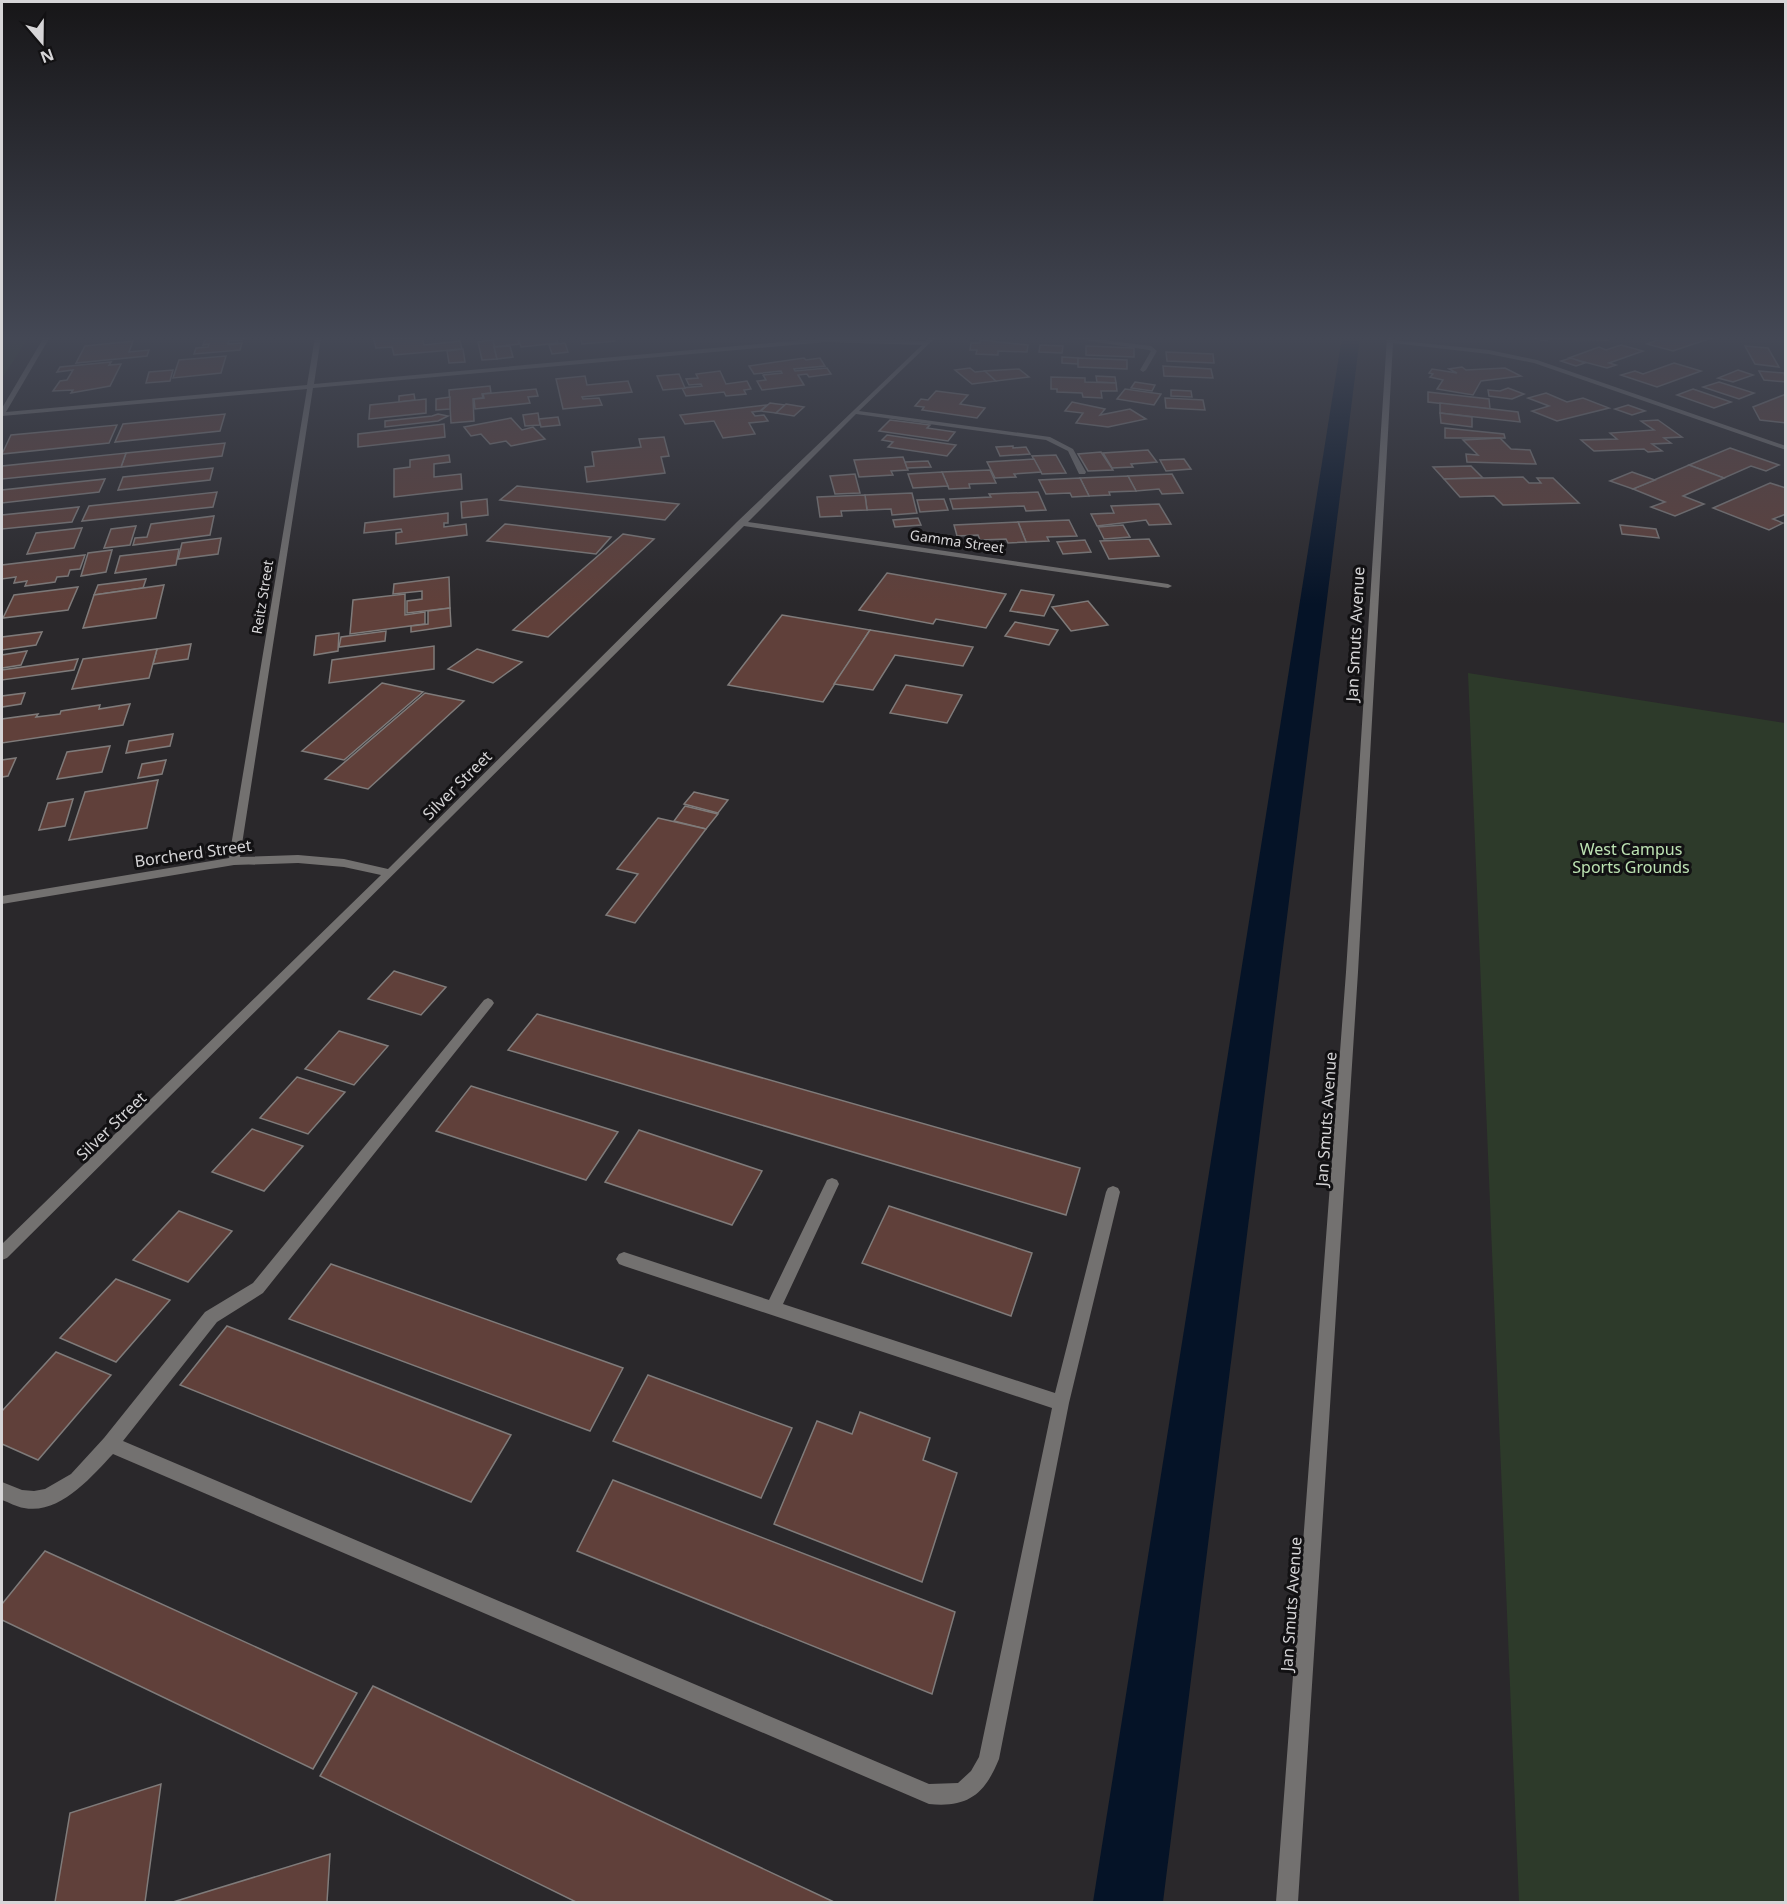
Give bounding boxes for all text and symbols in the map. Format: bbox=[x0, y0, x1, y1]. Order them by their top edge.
north arrow bbox=[12, 12, 72, 72]
text: N bbox=[37, 44, 57, 69]
street label: Gamma Street bbox=[909, 525, 1005, 557]
street label: Reitz Street bbox=[247, 559, 277, 635]
street label: Jan Smuts Avenue bbox=[1340, 566, 1370, 704]
street label: Silver Street bbox=[418, 745, 497, 824]
street label: Borcherd Street bbox=[133, 834, 253, 872]
park label: West Campus Sports Grounds bbox=[1572, 838, 1690, 878]
street label: Jan Smuts Avenue bbox=[1310, 1051, 1342, 1189]
street label: Silver Street bbox=[71, 1087, 151, 1165]
street label: Jan Smuts Avenue bbox=[1275, 1536, 1307, 1674]

